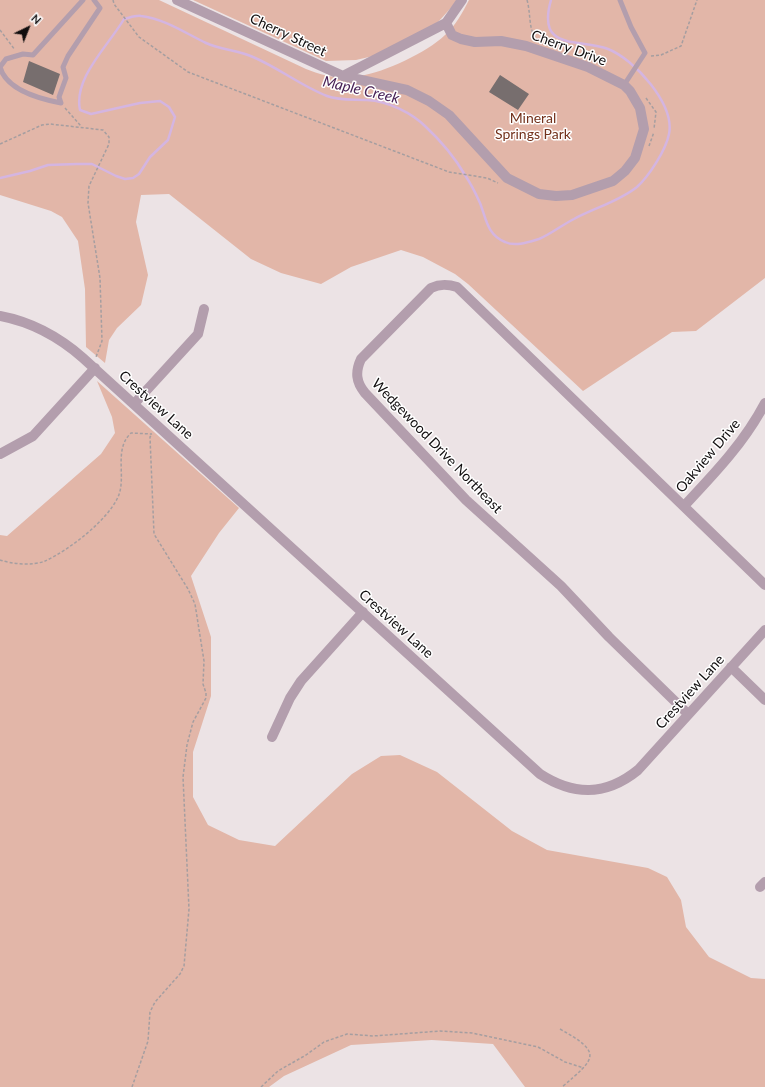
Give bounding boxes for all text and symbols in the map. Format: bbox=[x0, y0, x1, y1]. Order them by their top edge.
north arrow bbox=[8, 8, 48, 48]
street label: Cherry Street bbox=[247, 10, 329, 60]
text: N bbox=[29, 11, 44, 26]
street label: Cherry Drive bbox=[529, 27, 609, 69]
water label: Maple Creek bbox=[321, 72, 401, 108]
park label: Mineral Springs Park bbox=[495, 110, 571, 142]
street label: Crestview Lane bbox=[115, 367, 197, 443]
street label: Wedgewood Drive Northeast bbox=[368, 375, 506, 517]
street label: Oakview Drive bbox=[672, 416, 744, 496]
street label: Crestview Lane bbox=[355, 586, 437, 662]
street label: Crestview Lane bbox=[652, 651, 728, 733]

